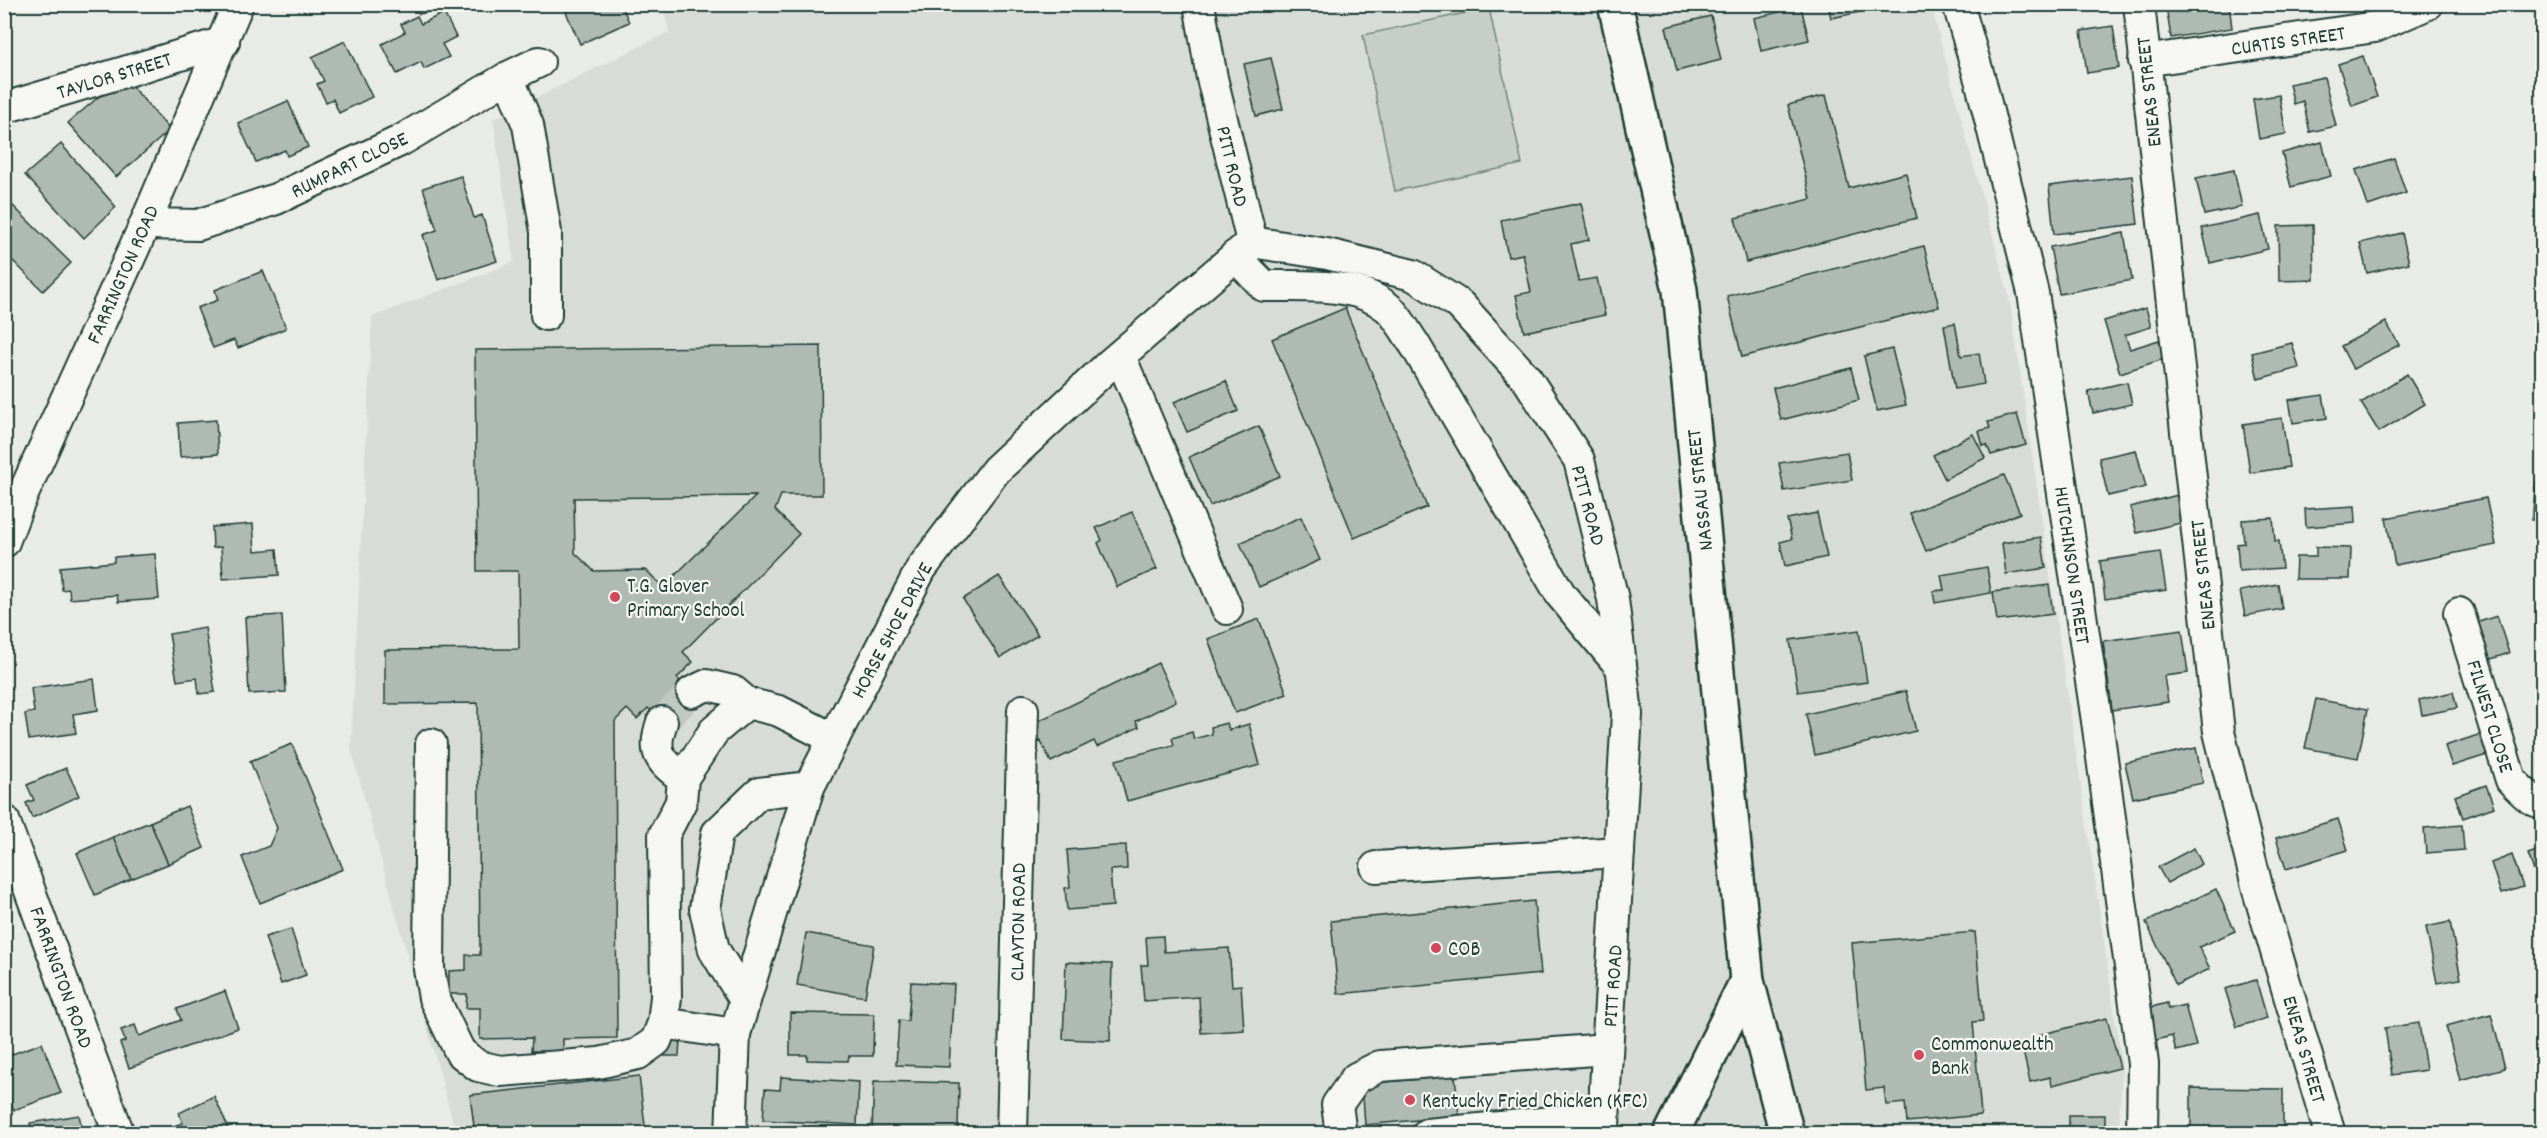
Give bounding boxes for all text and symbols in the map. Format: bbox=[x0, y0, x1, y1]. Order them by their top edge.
street label: CURTIS STREET bbox=[2229, 20, 2348, 66]
street label: ENEAS STREET bbox=[2130, 35, 2172, 148]
street label: TAYLOR STREET bbox=[54, 46, 177, 110]
street label: PITT ROAD bbox=[1206, 123, 1254, 210]
street label: RUMPART CLOSE bbox=[287, 125, 414, 208]
street label: FARRINGTON ROAD bbox=[81, 201, 169, 349]
street label: NASSAU STREET bbox=[1681, 427, 1723, 552]
street label: PITT ROAD bbox=[1561, 462, 1611, 550]
street label: HUTCHINSON STREET bbox=[2044, 485, 2096, 647]
street label: ENEAS STREET bbox=[2184, 518, 2226, 631]
street label: HORSE SHOE DRIVE bbox=[845, 558, 942, 705]
place label: T.G. Glover Primary School bbox=[627, 573, 745, 627]
marker: T.G. Glover Primary School bbox=[608, 590, 622, 604]
street label: FILNEST CLOSE bbox=[2457, 657, 2520, 777]
street label: CLAYTON ROAD bbox=[1004, 862, 1036, 981]
street label: FARRINGTON ROAD bbox=[20, 903, 99, 1053]
place label: COB bbox=[1448, 936, 1480, 966]
marker: COB bbox=[1429, 941, 1443, 955]
street label: PITT ROAD bbox=[1597, 944, 1633, 1028]
street label: ENEAS STREET bbox=[2272, 993, 2332, 1108]
place label: Commonwealth Bank bbox=[1931, 1031, 2054, 1085]
marker: Commonwealth Bank bbox=[1912, 1048, 1926, 1062]
place label: Kentucky Fried Chicken (KFC) bbox=[1422, 1088, 1647, 1118]
marker: Kentucky Fried Chicken (KFC) bbox=[1403, 1093, 1417, 1107]

